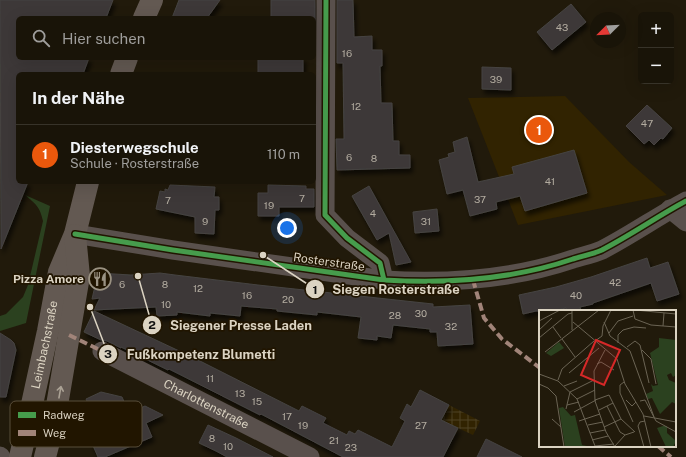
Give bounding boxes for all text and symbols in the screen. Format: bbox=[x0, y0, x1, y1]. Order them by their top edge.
north arrow bbox=[590, 12, 626, 48]
map controls bbox=[638, 12, 674, 84]
button: + bbox=[638, 12, 674, 48]
search box bbox=[16, 16, 316, 60]
house number: 43 bbox=[556, 21, 568, 33]
icon: search bbox=[30, 27, 52, 49]
text: Hier suchen bbox=[62, 30, 145, 47]
house number: 16 bbox=[342, 47, 352, 59]
button: − bbox=[638, 48, 674, 84]
house number: 39 bbox=[490, 73, 502, 85]
text: In der Nähe bbox=[32, 88, 125, 108]
house number: 12 bbox=[351, 100, 361, 112]
pin: 1 bbox=[526, 115, 552, 145]
house number: 47 bbox=[641, 117, 653, 129]
text: Diesterwegschule bbox=[70, 139, 199, 156]
text: 1 bbox=[42, 147, 48, 162]
text: 110 m bbox=[267, 147, 300, 162]
house number: 6 bbox=[346, 151, 352, 163]
house number: 8 bbox=[371, 152, 377, 164]
text: Schule · Rosterstraße bbox=[70, 156, 199, 171]
house number: 41 bbox=[545, 175, 555, 187]
house number: 7 bbox=[299, 192, 305, 204]
house number: 37 bbox=[474, 193, 486, 205]
house number: 7 bbox=[165, 194, 171, 206]
house number: 19 bbox=[264, 199, 274, 211]
house number: 4 bbox=[370, 207, 376, 219]
house number: 9 bbox=[202, 215, 208, 227]
house number: 31 bbox=[421, 215, 431, 227]
your location bbox=[277, 218, 297, 238]
street label: Rosterstraße bbox=[292, 250, 366, 274]
restaurant icon: Pizza Amore bbox=[87, 266, 113, 292]
place label: Pizza Amore bbox=[13, 272, 84, 286]
house number: 42 bbox=[609, 276, 621, 288]
callout: Siegen Rosterstraße bbox=[305, 277, 468, 302]
house number: 6 bbox=[119, 278, 125, 290]
house number: 8 bbox=[162, 278, 168, 290]
house number: 12 bbox=[193, 282, 203, 294]
text: Siegen Rosterstraße bbox=[332, 282, 460, 297]
text: 1 bbox=[312, 283, 318, 297]
house number: 16 bbox=[242, 289, 252, 301]
house number: 40 bbox=[570, 289, 582, 301]
house number: 20 bbox=[282, 293, 294, 305]
house number: 10 bbox=[161, 298, 171, 310]
street label: Leimbachstraße bbox=[29, 299, 61, 390]
house number: 30 bbox=[415, 307, 427, 319]
house number: 28 bbox=[389, 309, 401, 321]
inset map bbox=[539, 310, 676, 447]
callout: Siegener Presse Laden bbox=[142, 313, 321, 338]
text: 2 bbox=[148, 318, 156, 332]
text: Siegener Presse Laden bbox=[170, 318, 312, 333]
house number: 32 bbox=[445, 320, 457, 332]
callout: Fußkompetenz Blumetti bbox=[98, 342, 283, 367]
text: 3 bbox=[104, 347, 112, 361]
text: Fußkompetenz Blumetti bbox=[127, 347, 275, 362]
house number: 11 bbox=[206, 372, 214, 384]
street label: Charlottenstraße bbox=[161, 376, 252, 432]
one-way arrow bbox=[56, 386, 64, 399]
house number: 13 bbox=[235, 387, 245, 399]
house number: 15 bbox=[252, 395, 262, 407]
legend bbox=[10, 401, 142, 447]
text: Radweg bbox=[43, 409, 85, 421]
house number: 17 bbox=[282, 410, 292, 422]
house number: 19 bbox=[298, 419, 308, 431]
house number: 27 bbox=[415, 419, 427, 431]
text: Weg bbox=[43, 427, 66, 439]
house number: 8 bbox=[209, 432, 215, 444]
house number: 21 bbox=[329, 434, 339, 446]
house number: 10 bbox=[223, 440, 233, 452]
house number: 23 bbox=[345, 441, 357, 453]

